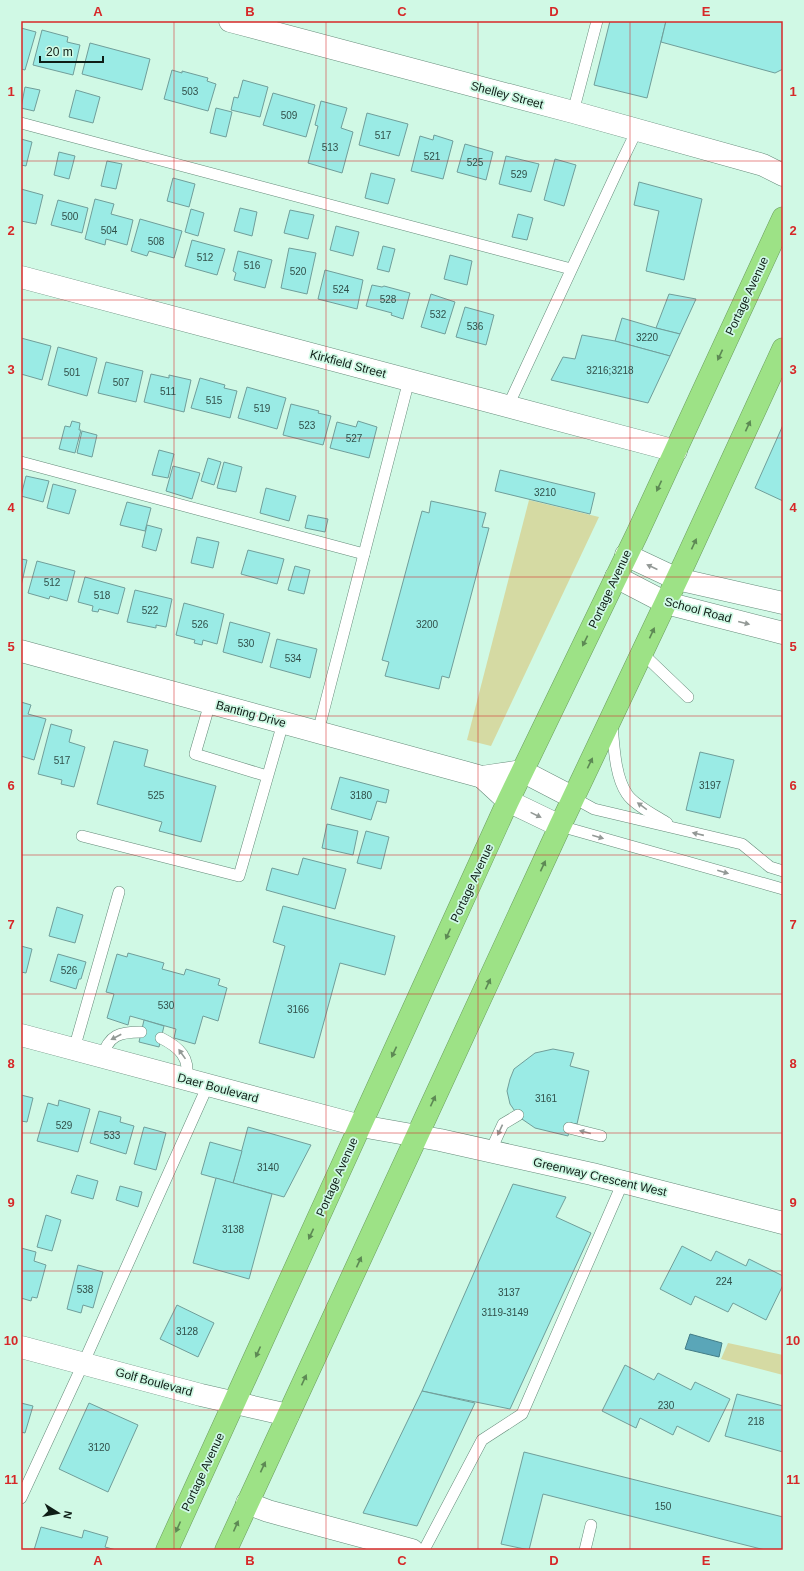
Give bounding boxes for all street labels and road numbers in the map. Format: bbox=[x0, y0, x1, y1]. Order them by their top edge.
street label: Shelley Street bbox=[469, 79, 546, 112]
street label: Portage Avenue bbox=[723, 254, 771, 338]
street label: Kirkfield Street bbox=[309, 347, 388, 381]
street label: Portage Avenue bbox=[586, 547, 634, 631]
street label: School Road bbox=[663, 594, 733, 626]
street label: Banting Drive bbox=[214, 698, 288, 730]
street label: Portage Avenue bbox=[448, 841, 496, 925]
street label: Daer Boulevard bbox=[176, 1070, 260, 1106]
street label: Portage Avenue bbox=[313, 1135, 361, 1219]
street label: Greenway Crescent West bbox=[532, 1155, 669, 1199]
street label: Golf Boulevard bbox=[114, 1365, 194, 1399]
street label: Portage Avenue bbox=[179, 1430, 227, 1514]

